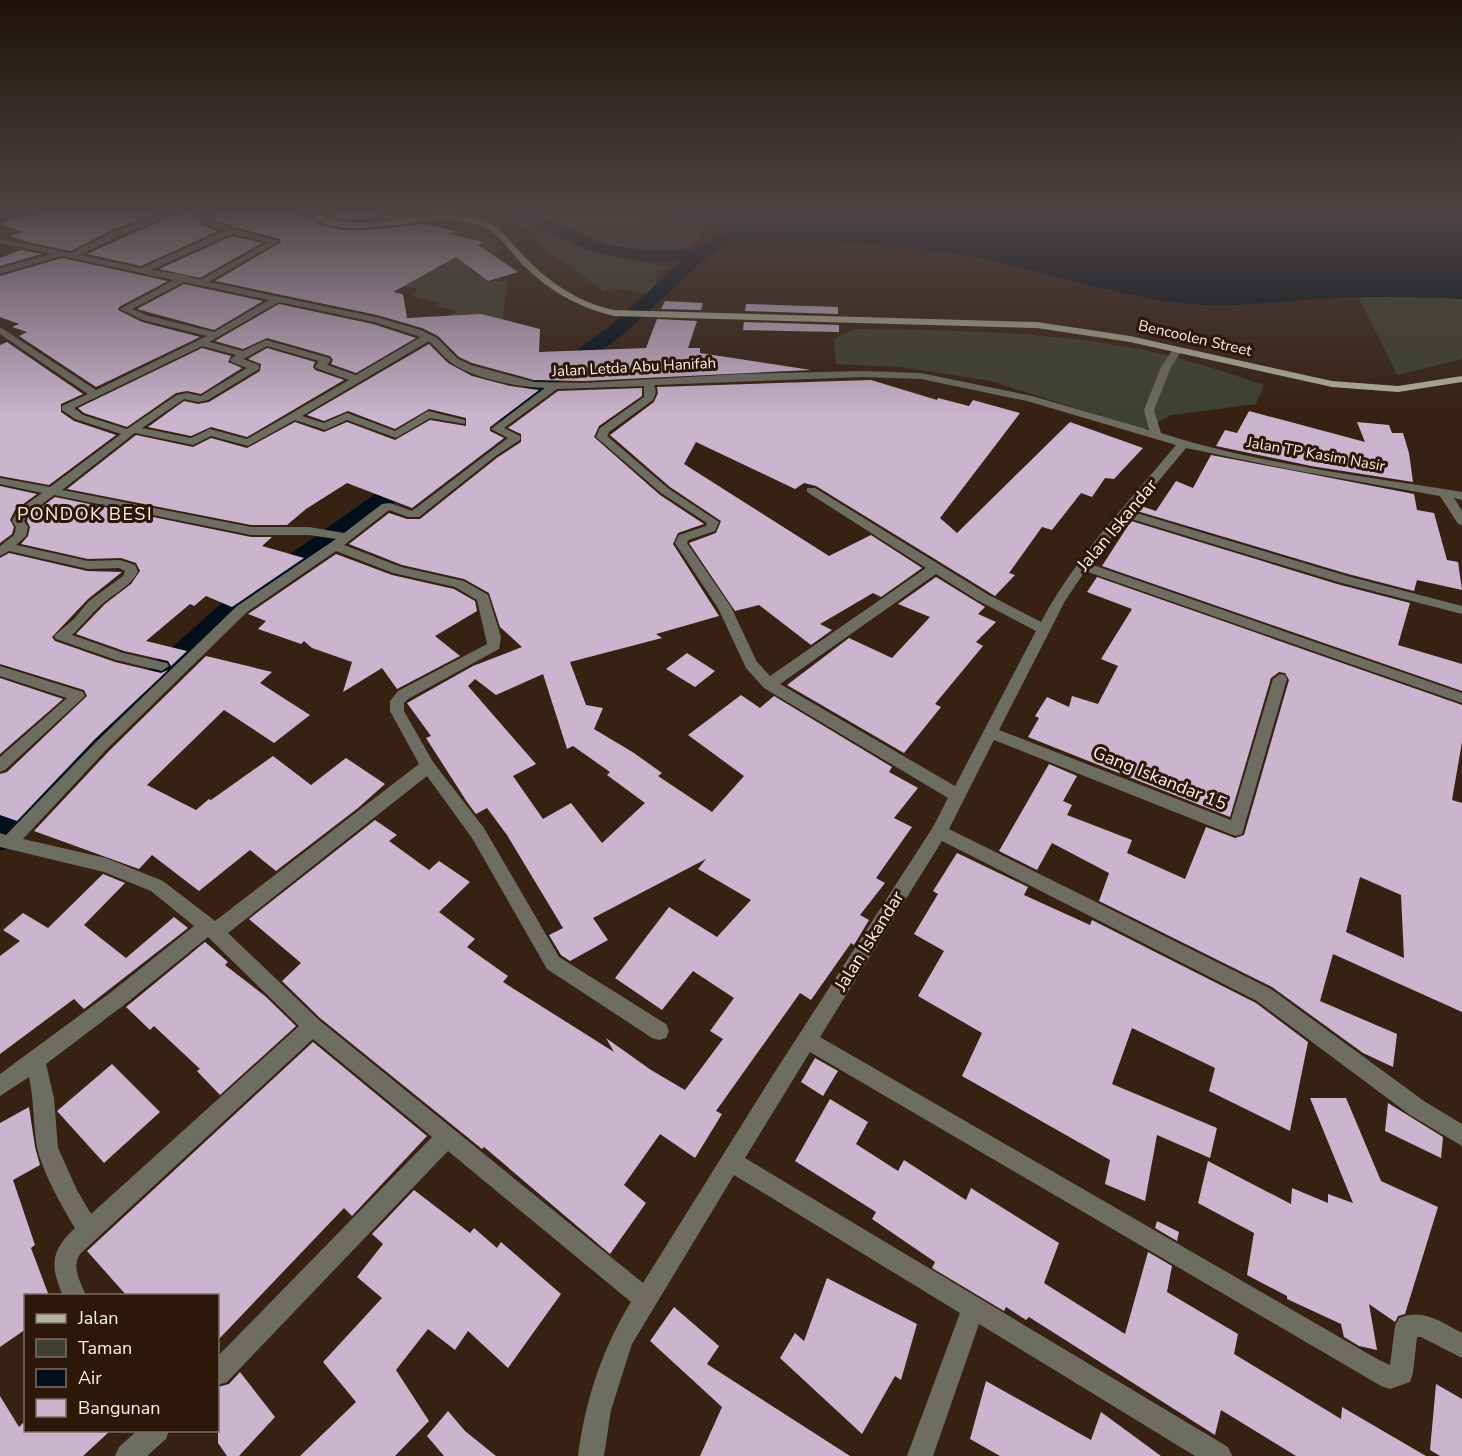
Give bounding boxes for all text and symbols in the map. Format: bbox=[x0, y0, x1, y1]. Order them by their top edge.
street label: Bencoolen Street bbox=[1136, 315, 1254, 361]
street label: Jalan Letda Abu Hanifah bbox=[551, 353, 716, 381]
street label: Jalan TP Kasim Nasir bbox=[1244, 432, 1387, 476]
street label: Jalan Iskandar bbox=[1071, 473, 1163, 577]
district label: PONDOK BESI bbox=[17, 502, 153, 526]
street label: Gang Iskandar 15 bbox=[1089, 740, 1231, 816]
street label: Jalan Iskandar bbox=[828, 886, 910, 996]
legend bbox=[24, 1294, 219, 1432]
text: Jalan bbox=[77, 1306, 118, 1330]
text: Taman bbox=[78, 1336, 132, 1360]
text: Air bbox=[78, 1366, 102, 1390]
text: Bangunan bbox=[78, 1396, 161, 1420]

